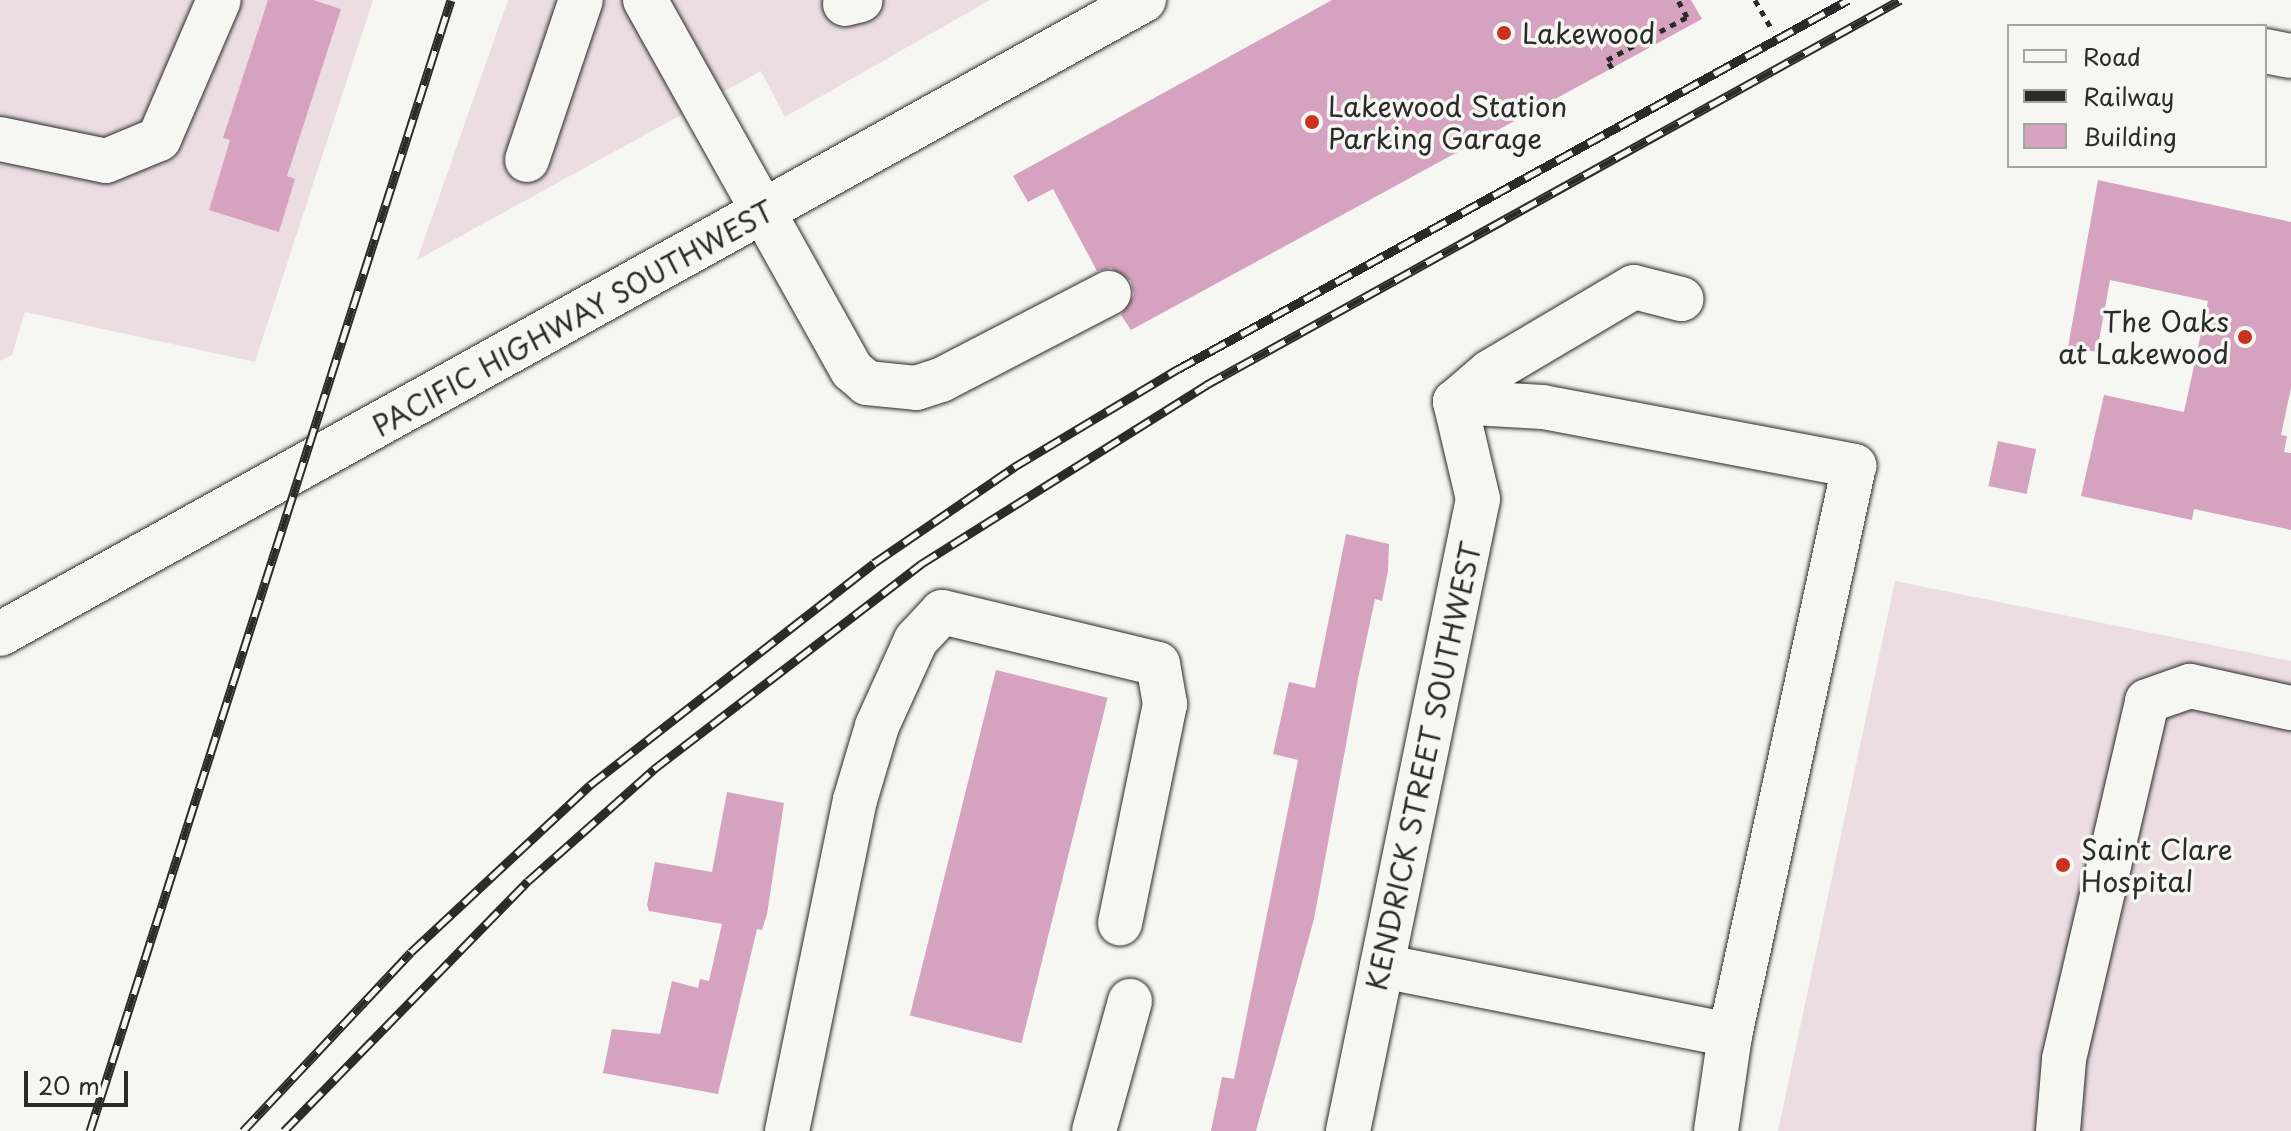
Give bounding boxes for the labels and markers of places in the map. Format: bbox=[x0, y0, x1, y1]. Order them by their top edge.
place label: Lakewood bbox=[1522, 16, 1655, 50]
marker: Lakewood bbox=[1493, 22, 1515, 44]
place label: Lakewood Station Parking Garage bbox=[1328, 89, 1567, 155]
marker: Lakewood Station Parking Garage bbox=[1303, 113, 1321, 131]
place label: The Oaks at Lakewood bbox=[2058, 304, 2229, 370]
marker: The Oaks at Lakewood bbox=[2236, 328, 2254, 346]
place label: Saint Clare Hospital bbox=[2081, 832, 2233, 898]
marker: Saint Clare Hospital bbox=[2052, 854, 2074, 876]

